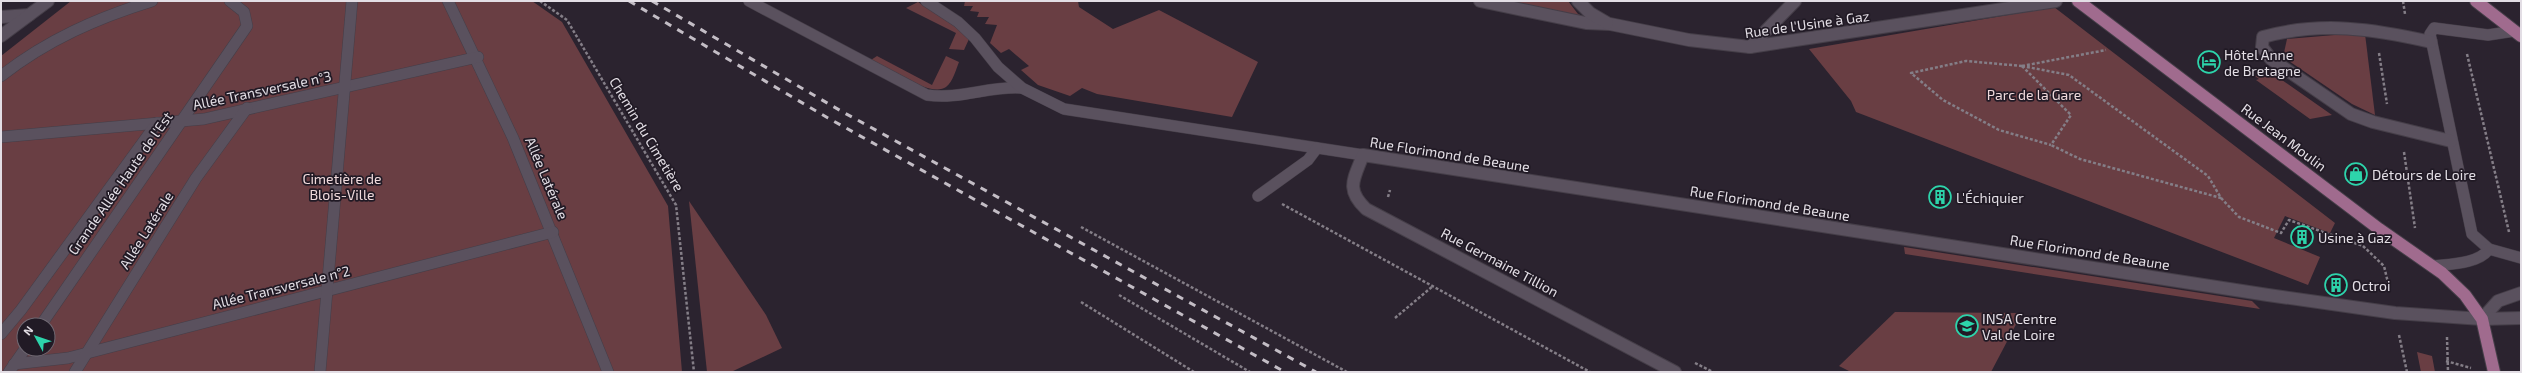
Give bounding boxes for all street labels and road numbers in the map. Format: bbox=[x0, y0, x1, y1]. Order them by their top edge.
street label: Rue de l'Usine à Gaz bbox=[1743, 7, 1871, 41]
street label: Allée Transversale n°3 bbox=[191, 67, 333, 113]
street label: Chemin du Cimetière bbox=[606, 74, 688, 194]
street label: Rue Jean Moulin bbox=[2238, 99, 2330, 175]
street label: Grande Allée Haute de l'Est bbox=[64, 108, 176, 258]
street label: Rue Florimond de Beaune bbox=[1369, 133, 1531, 175]
street label: Allée Latérale bbox=[522, 134, 572, 222]
street label: Rue Florimond de Beaune bbox=[1689, 182, 1851, 224]
street label: Allée Latérale bbox=[115, 188, 177, 272]
street label: Rue Germaine Tillion bbox=[1438, 224, 1562, 300]
street label: Rue Florimond de Beaune bbox=[2009, 231, 2171, 273]
street label: Allée Transversale n°2 bbox=[210, 262, 352, 312]

